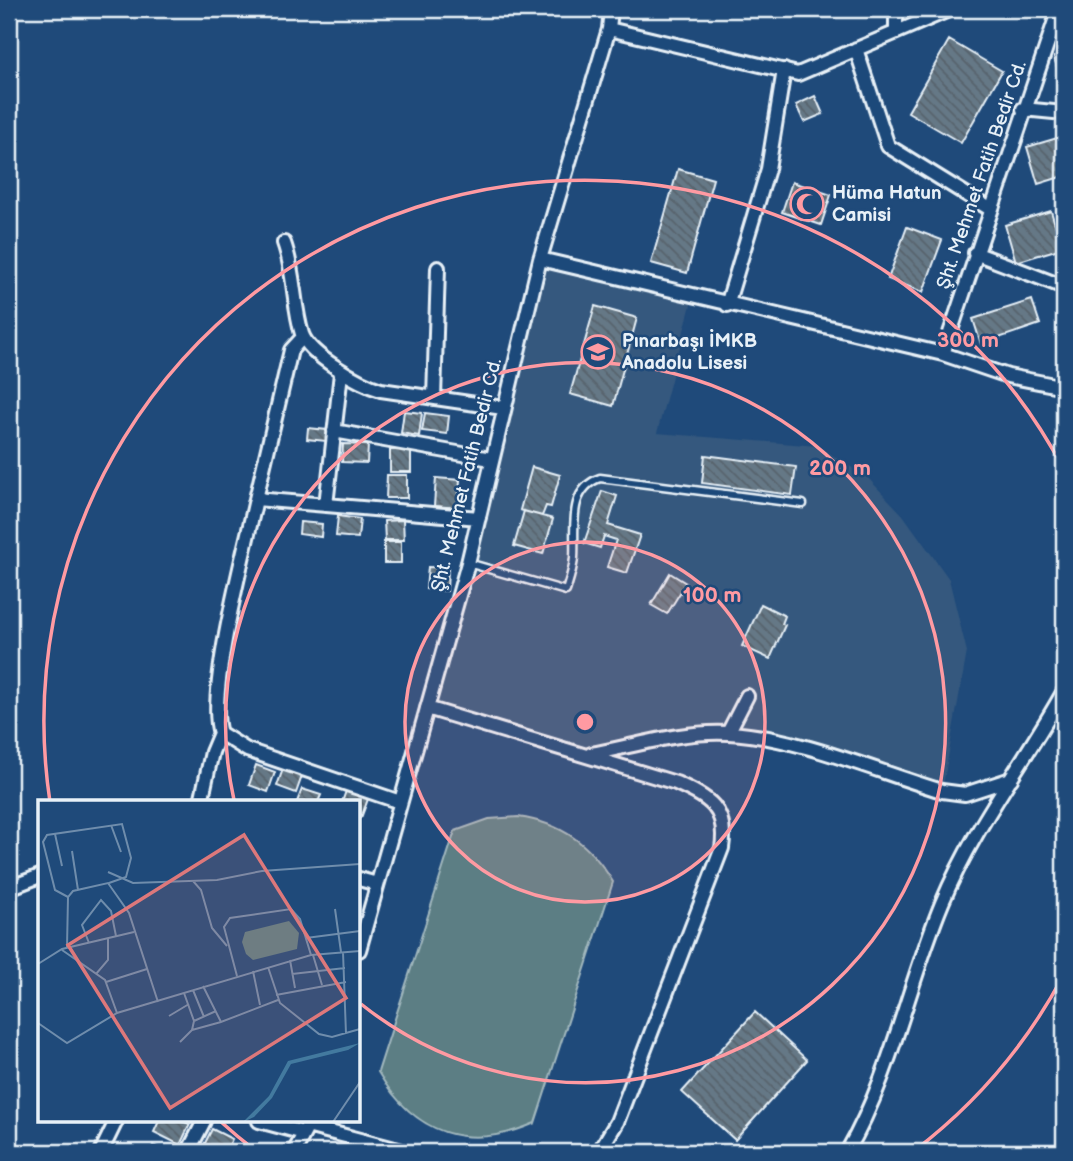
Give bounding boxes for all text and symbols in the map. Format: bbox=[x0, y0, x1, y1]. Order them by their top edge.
street label: Şht. Mehmet Fatih Bedir Cd. bbox=[932, 58, 1032, 292]
place label: Hüma Hatun Camisi bbox=[832, 182, 942, 227]
mosque icon: Hüma Hatun Camisi bbox=[788, 185, 826, 223]
place label: Pınarbaşı İMKB Anadolu Lisesi bbox=[621, 328, 757, 375]
text: 300 m bbox=[937, 328, 999, 353]
school or university icon: Pınarbaşı İMKB Anadolu Lisesi bbox=[579, 333, 617, 371]
street label: Şht. Mehmet Fatih Bedir Cd. bbox=[427, 356, 507, 594]
text: 200 m bbox=[809, 456, 871, 481]
text: 100 m bbox=[683, 583, 741, 608]
centre of rings bbox=[573, 710, 597, 734]
inset map bbox=[38, 800, 360, 1122]

